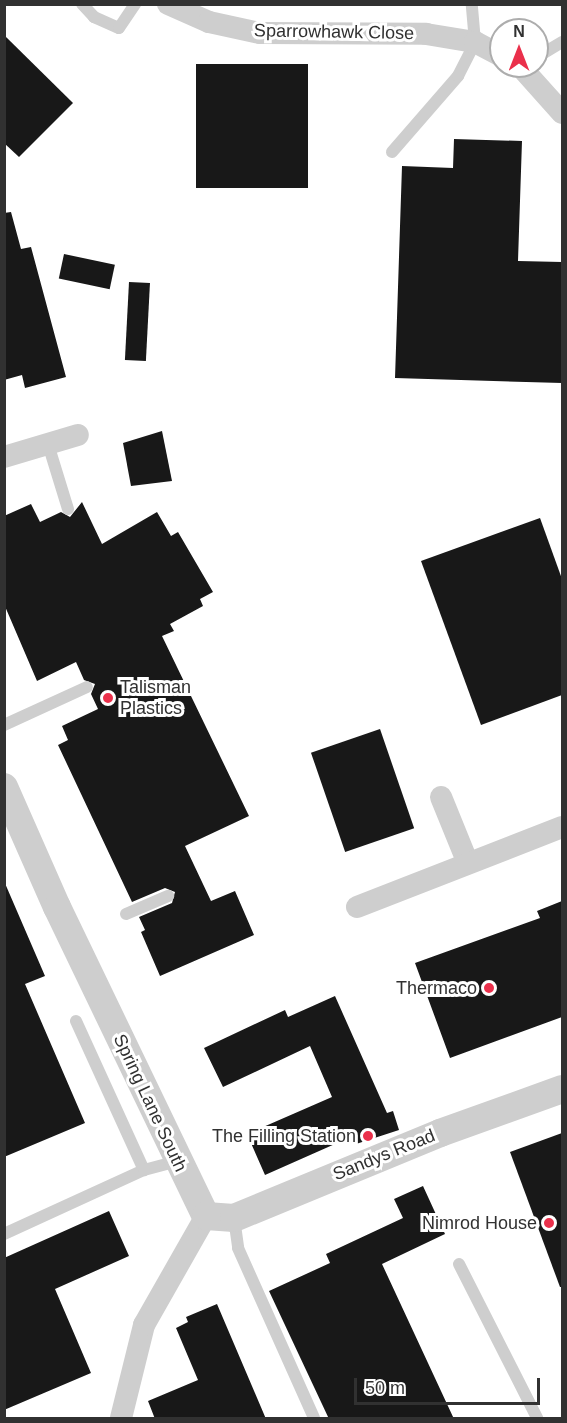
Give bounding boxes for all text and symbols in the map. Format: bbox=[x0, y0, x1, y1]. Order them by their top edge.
north arrow bbox=[489, 18, 549, 78]
street label: Sparrowhawk Close bbox=[254, 20, 414, 44]
text: N bbox=[513, 23, 525, 40]
place label: Talisman Plastics bbox=[120, 677, 191, 720]
marker: Talisman Plastics bbox=[101, 691, 115, 705]
place label: Thermaco bbox=[396, 977, 477, 999]
marker: Thermaco bbox=[482, 981, 496, 995]
street label: Spring Lane South bbox=[109, 1031, 191, 1175]
place label: The Filling Station bbox=[212, 1125, 356, 1147]
street label: Sandys Road bbox=[330, 1125, 438, 1185]
marker: The Filling Station bbox=[361, 1129, 375, 1143]
place label: Nimrod House bbox=[422, 1212, 537, 1234]
marker: Nimrod House bbox=[542, 1216, 556, 1230]
scale bar bbox=[357, 1366, 543, 1404]
text: 50 m bbox=[365, 1378, 405, 1398]

